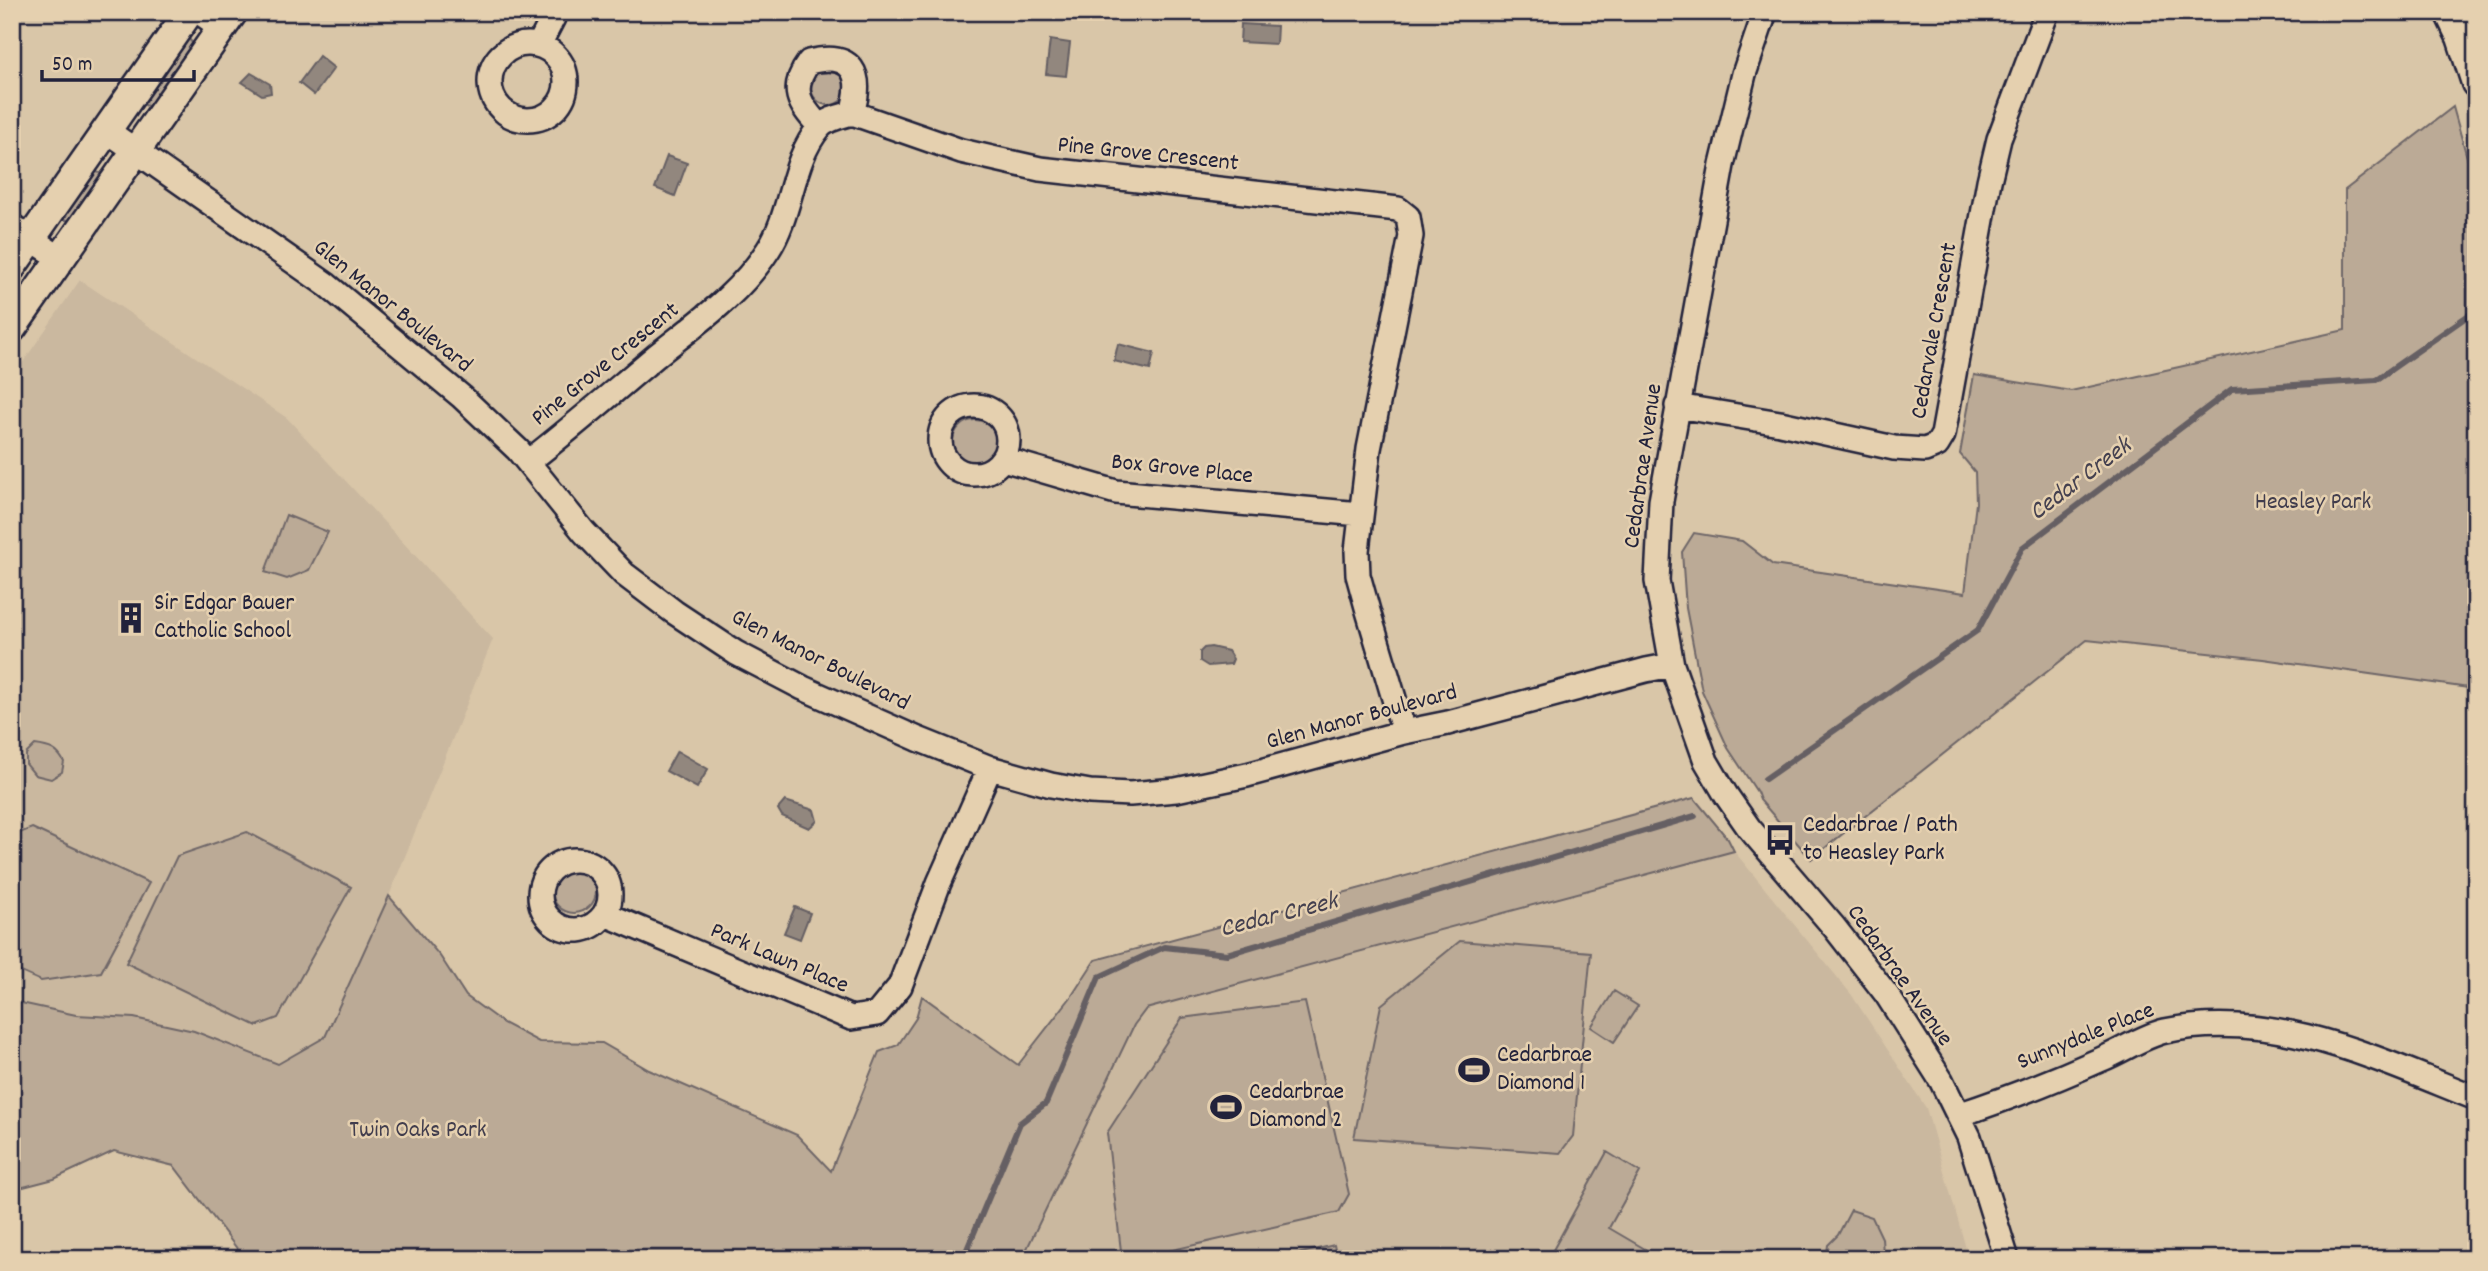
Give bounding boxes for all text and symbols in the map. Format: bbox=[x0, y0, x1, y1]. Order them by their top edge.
scale bar bbox=[42, 38, 194, 82]
text: 50 m bbox=[52, 51, 92, 81]
street label: Pine Grove Crescent bbox=[1056, 129, 1240, 181]
street label: Glen Manor Boulevard bbox=[305, 232, 479, 382]
street label: Cedarvale Crescent bbox=[1903, 240, 1967, 422]
street label: Pine Grove Crescent bbox=[525, 295, 687, 435]
street label: Cedarbrae Avenue bbox=[1616, 381, 1672, 551]
water label: Cedar Creek bbox=[2022, 428, 2142, 531]
street label: Box Grove Place bbox=[1109, 446, 1255, 494]
park label: Heasley Park bbox=[2255, 486, 2371, 520]
place label: Sir Edgar Bauer Catholic School bbox=[154, 587, 294, 649]
building icon: Sir Edgar Bauer Catholic School bbox=[114, 601, 148, 635]
street label: Glen Manor Boulevard bbox=[725, 601, 915, 721]
street label: Glen Manor Boulevard bbox=[1263, 676, 1461, 760]
place label: Cedarbrae / Path to Heasley Park bbox=[1803, 809, 1958, 871]
bus stop icon: Cedarbrae / Path to Heasley Park bbox=[1763, 823, 1797, 857]
water label: Cedar Creek bbox=[1216, 883, 1344, 949]
street label: Cedarbrae Avenue bbox=[1837, 898, 1961, 1054]
street label: Park Lawn Place bbox=[704, 915, 854, 1003]
street label: Sunnydale Place bbox=[2012, 994, 2160, 1080]
place label: Cedarbrae Diamond 1 bbox=[1497, 1039, 1592, 1101]
sports icon: Cedarbrae Diamond 1 bbox=[1457, 1053, 1491, 1087]
place label: Cedarbrae Diamond 2 bbox=[1249, 1076, 1344, 1138]
sports icon: Cedarbrae Diamond 2 bbox=[1209, 1090, 1243, 1124]
park label: Twin Oaks Park bbox=[349, 1114, 487, 1148]

